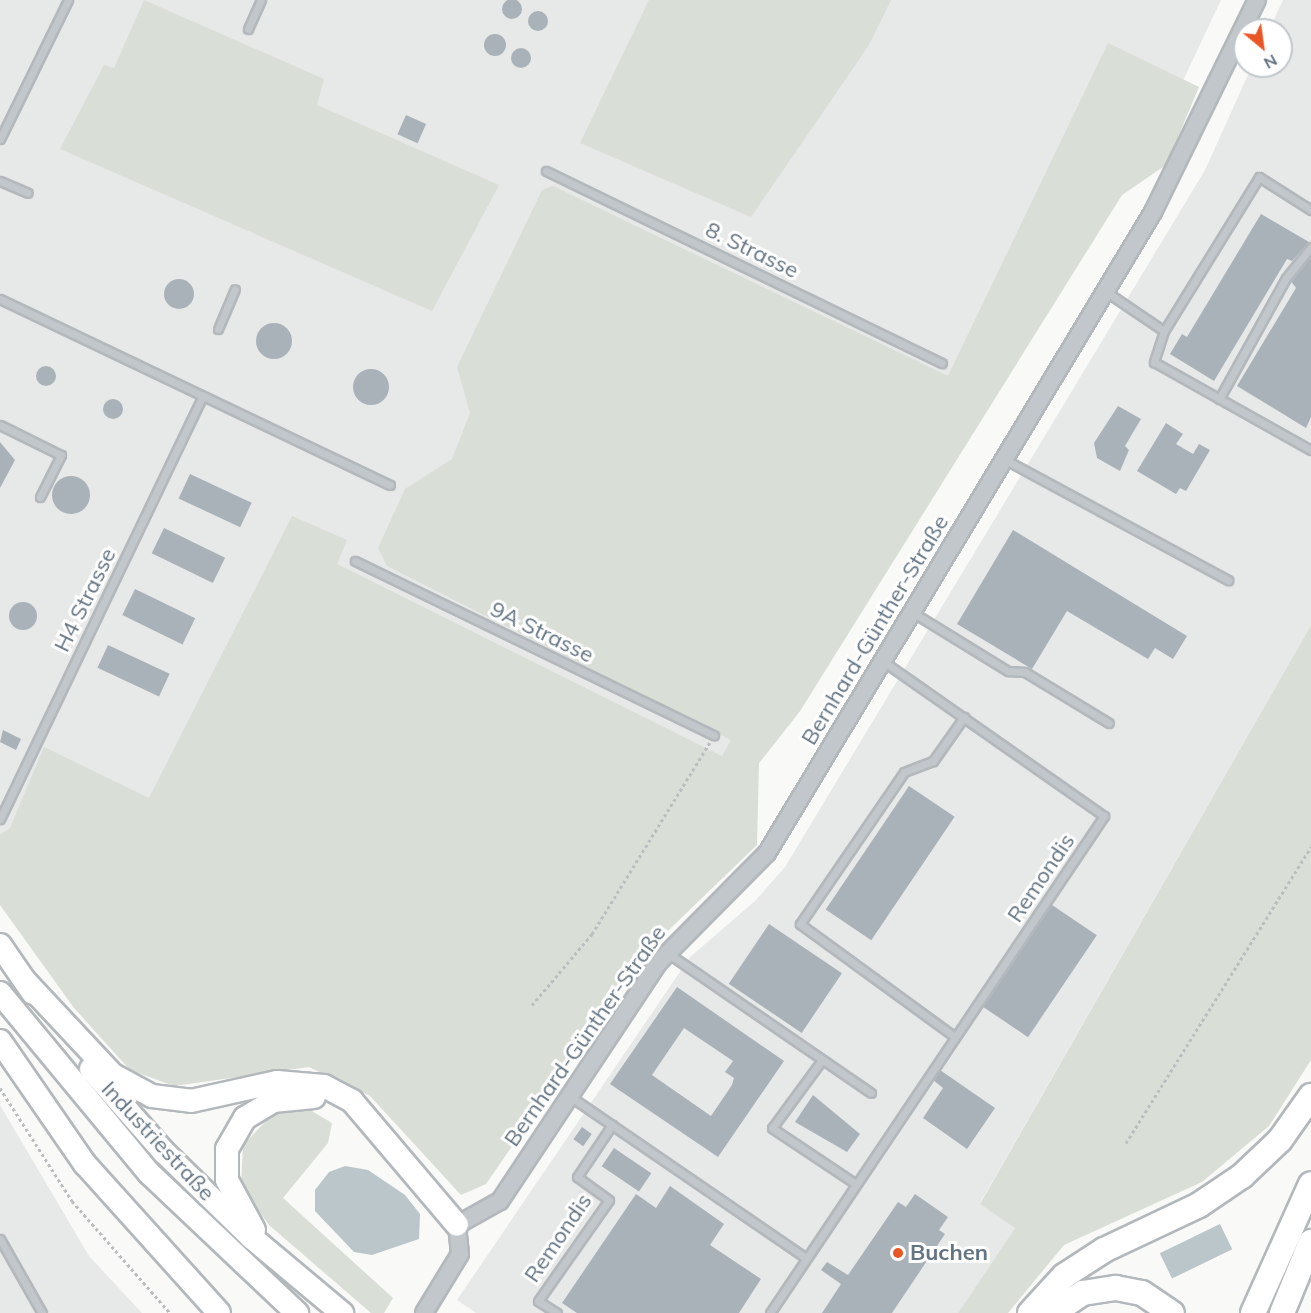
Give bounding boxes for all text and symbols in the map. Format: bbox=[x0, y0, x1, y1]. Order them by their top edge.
north arrow bbox=[1233, 18, 1293, 78]
text: N bbox=[1261, 50, 1281, 74]
street label: 8. Strasse bbox=[701, 216, 803, 284]
street label: Bernhard-Günther-Straße bbox=[796, 510, 954, 750]
street label: H4 Strasse bbox=[49, 544, 121, 656]
street label: 9A Strasse bbox=[486, 596, 598, 668]
street label: Remondis bbox=[1002, 829, 1080, 927]
street label: Bernhard-Günther-Straße bbox=[499, 921, 671, 1151]
street label: Industriestraße bbox=[96, 1076, 220, 1206]
street label: Remondis bbox=[519, 1189, 597, 1287]
place label: Buchen bbox=[910, 1240, 988, 1266]
marker: Buchen bbox=[891, 1246, 905, 1260]

